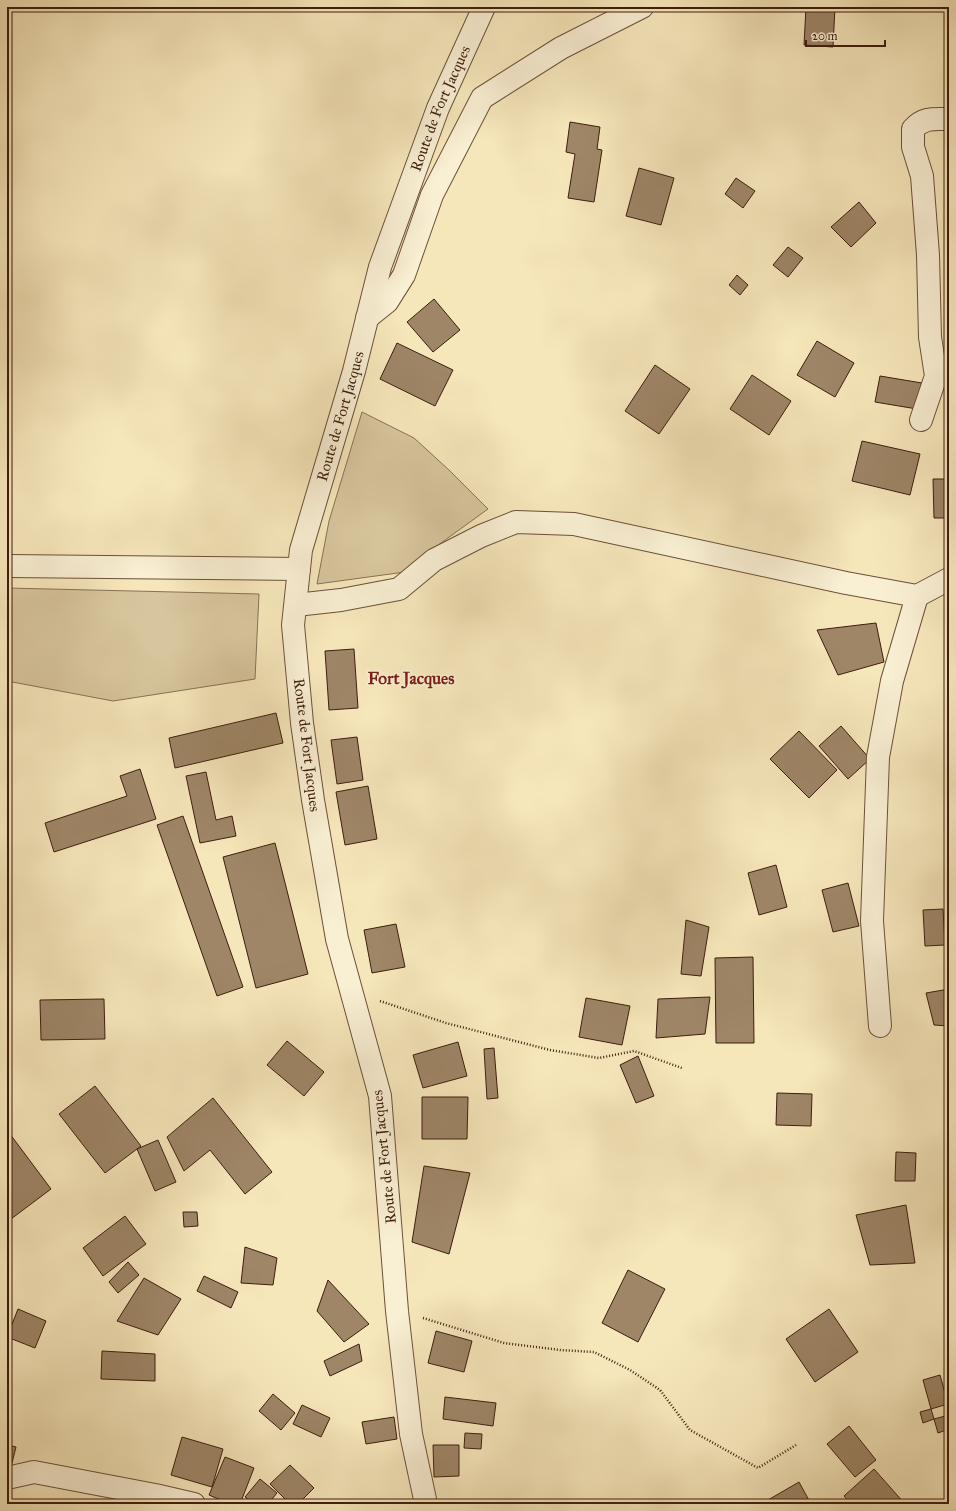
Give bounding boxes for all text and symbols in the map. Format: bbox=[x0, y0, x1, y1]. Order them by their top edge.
scale bar bbox=[806, 22, 885, 48]
text: 20 m bbox=[812, 29, 838, 43]
street label: Route de Fort Jacques bbox=[407, 43, 474, 174]
street label: Route de Fort Jacques bbox=[313, 349, 368, 483]
district label: Fort Jacques bbox=[368, 668, 454, 689]
street label: Route de Fort Jacques bbox=[289, 677, 324, 813]
street label: Route de Fort Jacques bbox=[368, 1089, 401, 1225]

